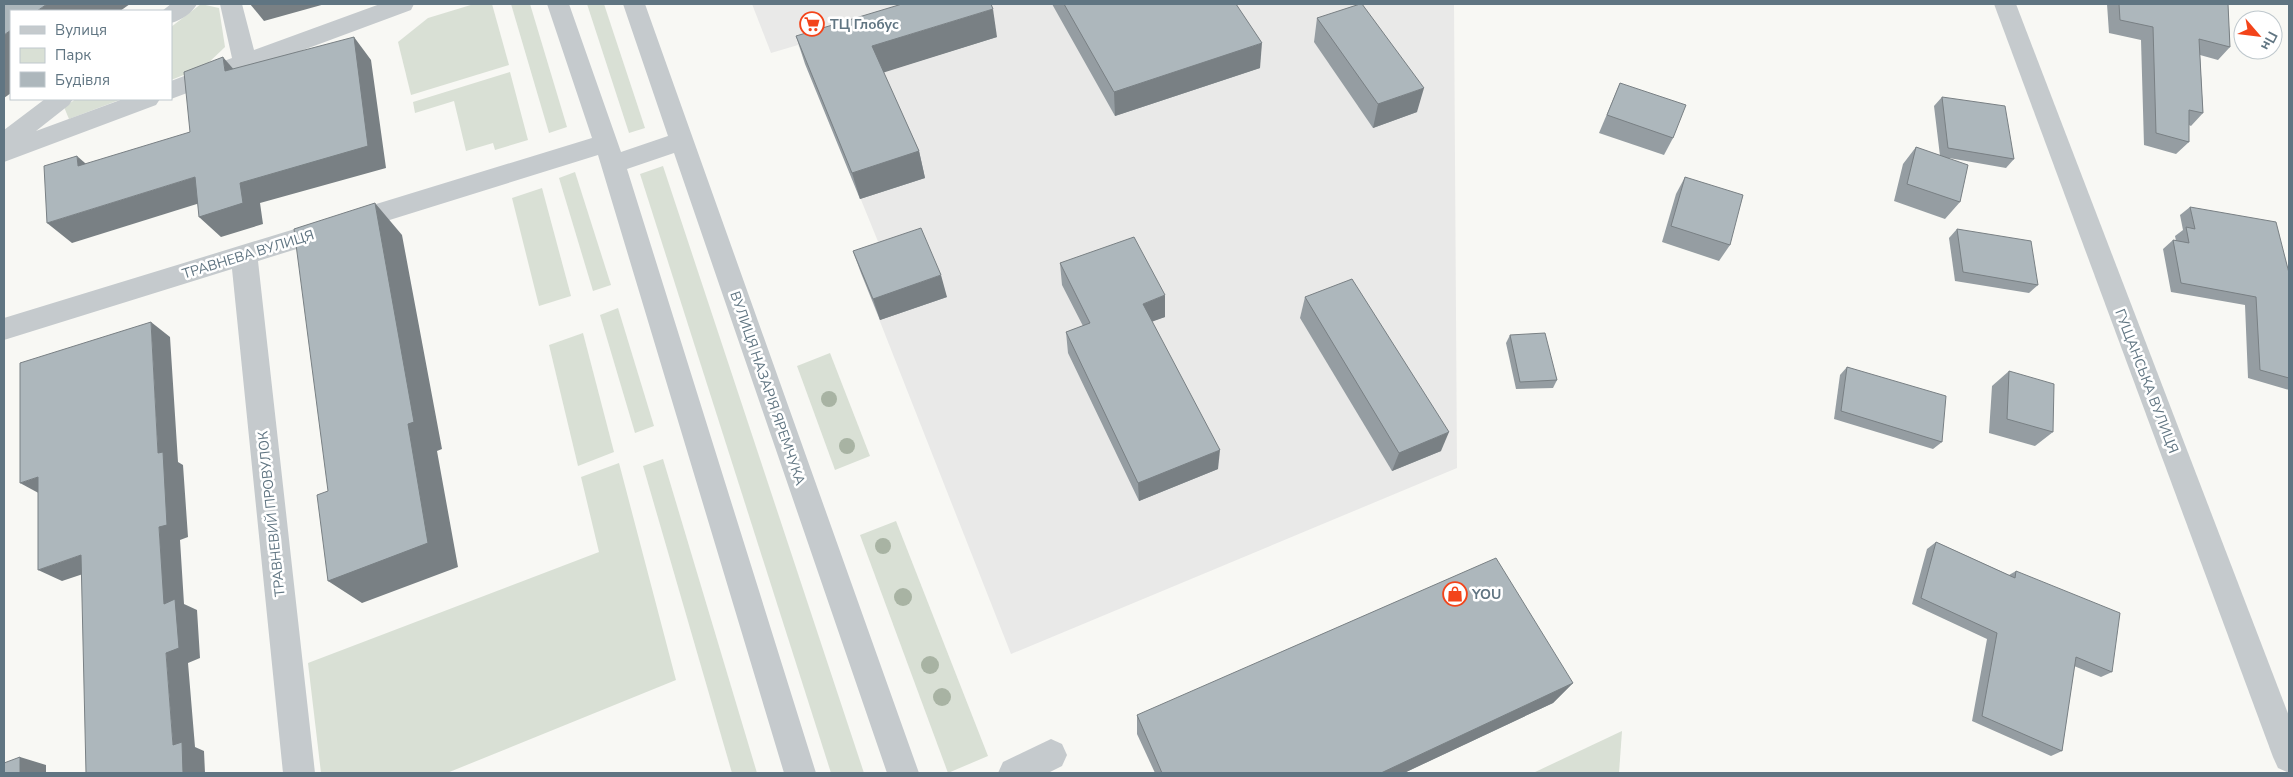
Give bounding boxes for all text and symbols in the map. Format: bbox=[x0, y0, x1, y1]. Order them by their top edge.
legend bbox=[10, 10, 172, 100]
north arrow bbox=[2233, 10, 2283, 60]
supermarket icon: ТЦ Глобус bbox=[799, 11, 825, 37]
place label: ТЦ Глобус bbox=[830, 15, 899, 34]
text: Вулиця bbox=[55, 20, 107, 40]
text: Пн bbox=[2256, 28, 2282, 54]
text: Парк bbox=[55, 45, 91, 65]
text: Будівля bbox=[55, 70, 110, 90]
street label: ТРАВНЕВА ВУЛИЦЯ bbox=[180, 225, 316, 284]
street label: ВУЛИЦЯ НАЗАРІЯ ЯРЕМЧУКА bbox=[725, 289, 810, 488]
street label: ГУЩАНСЬКА ВУЛИЦЯ bbox=[2110, 306, 2183, 456]
street label: ТРАВНЕВИЙ ПРОВУЛОК bbox=[253, 430, 290, 598]
shop icon: YOU bbox=[1442, 581, 1468, 607]
place label: YOU bbox=[1471, 585, 1501, 604]

